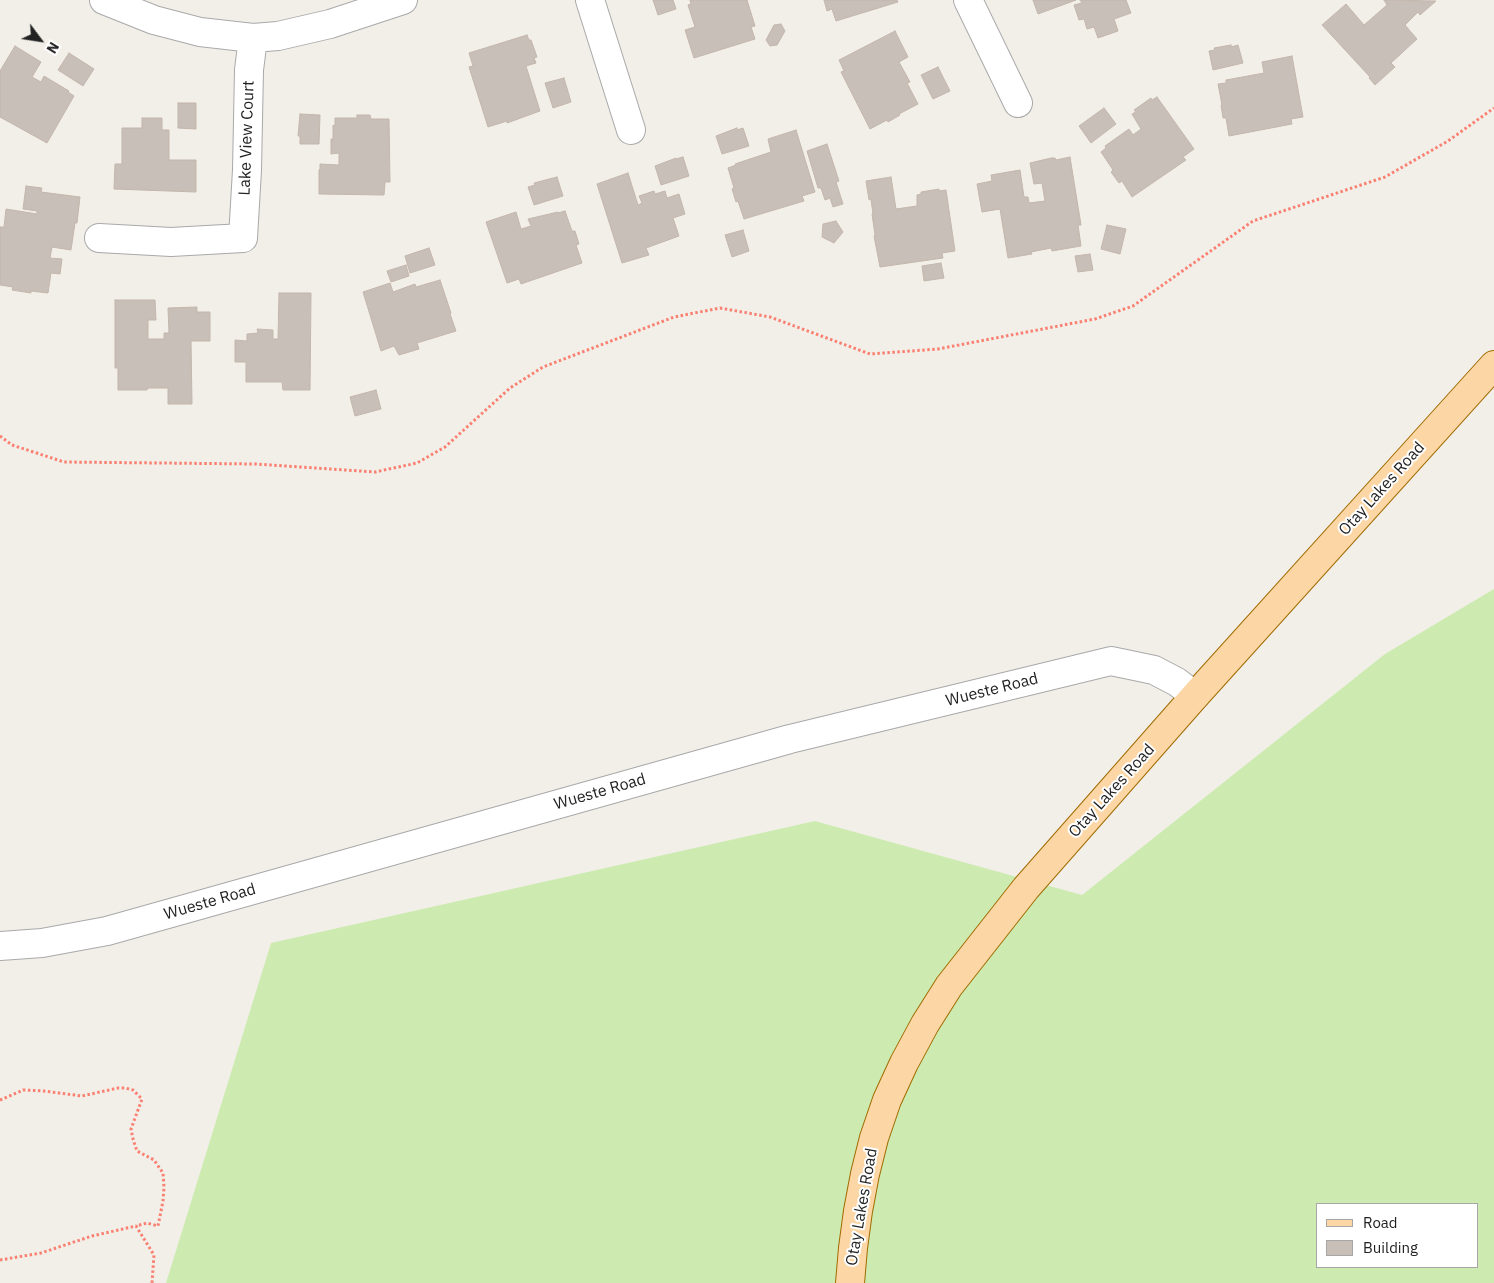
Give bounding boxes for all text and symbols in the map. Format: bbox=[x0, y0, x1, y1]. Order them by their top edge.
north arrow bbox=[15, 15, 65, 65]
text: N bbox=[43, 39, 63, 57]
street label: Lake View Court bbox=[235, 80, 259, 196]
street label: Otay Lakes Road bbox=[1335, 438, 1429, 540]
street label: Wueste Road bbox=[944, 669, 1040, 711]
street label: Otay Lakes Road bbox=[1065, 740, 1159, 842]
street label: Wueste Road bbox=[552, 770, 648, 814]
street label: Wueste Road bbox=[162, 880, 258, 924]
street label: Otay Lakes Road bbox=[842, 1147, 882, 1267]
legend bbox=[1316, 1203, 1479, 1268]
text: Road bbox=[1363, 1213, 1398, 1232]
text: Building bbox=[1363, 1238, 1418, 1257]

